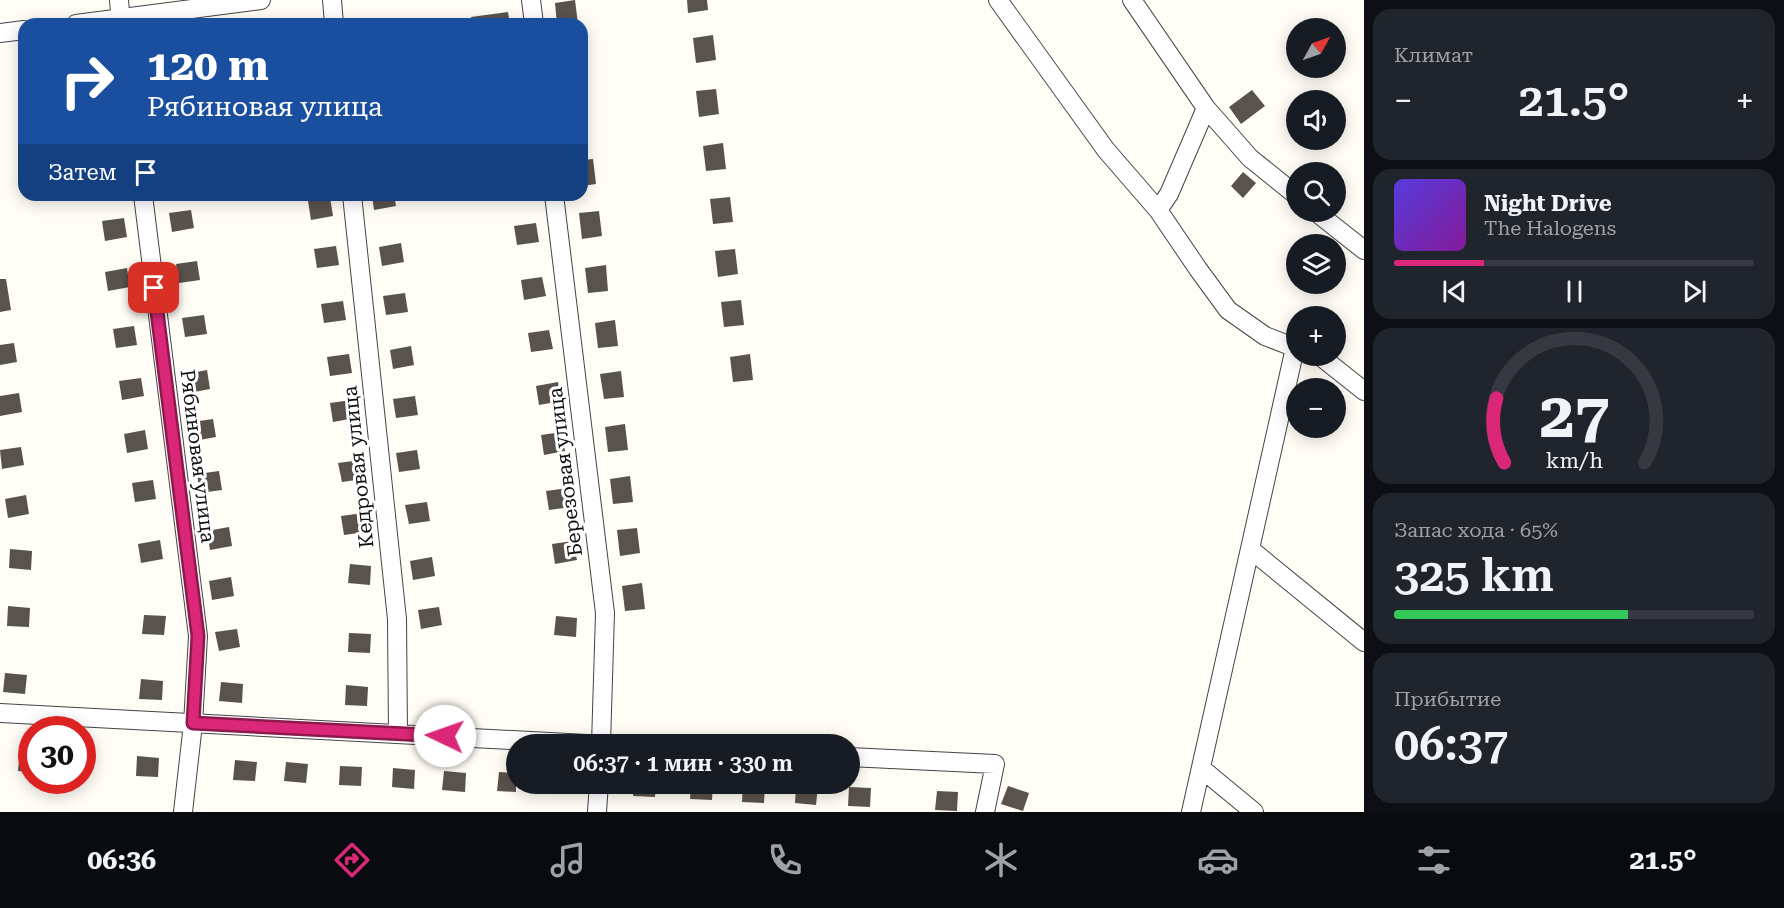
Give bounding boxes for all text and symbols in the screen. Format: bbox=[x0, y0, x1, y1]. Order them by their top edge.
north arrow bbox=[1286, 18, 1346, 78]
map controls bbox=[1286, 18, 1346, 438]
text: 120 m bbox=[147, 41, 269, 90]
icon: right bbox=[48, 42, 126, 120]
text: Климат bbox=[1394, 43, 1473, 67]
text: 21.5° bbox=[1518, 74, 1630, 127]
text: − bbox=[1394, 81, 1412, 120]
text: + bbox=[1736, 81, 1754, 120]
button: sound bbox=[1286, 90, 1346, 150]
text: Рябиновая улица bbox=[147, 91, 383, 123]
icon: arrive bbox=[129, 156, 162, 189]
text: Затем bbox=[48, 160, 117, 185]
button: search bbox=[1286, 162, 1346, 222]
text: Night Drive bbox=[1484, 191, 1612, 216]
text: The Halogens bbox=[1484, 216, 1616, 240]
button: layers bbox=[1286, 234, 1346, 294]
pin bbox=[128, 262, 179, 313]
icon: arrive bbox=[137, 271, 170, 304]
icon: previous bbox=[1438, 275, 1471, 308]
icon: pause bbox=[1558, 275, 1591, 308]
icon: next bbox=[1678, 275, 1711, 308]
button: + bbox=[1286, 306, 1346, 366]
street label: Рябиновая улица bbox=[175, 368, 221, 544]
button: − bbox=[1286, 378, 1346, 438]
text: 27 bbox=[1539, 379, 1609, 452]
street label: Кедровая улица bbox=[338, 385, 378, 549]
street label: Березовая улица bbox=[543, 386, 587, 558]
text: km/h bbox=[1545, 448, 1603, 473]
text: Запас хода · 65% bbox=[1394, 518, 1558, 542]
text: 325 km bbox=[1394, 549, 1554, 602]
text: Прибытие bbox=[1394, 687, 1501, 711]
position arrow bbox=[413, 704, 477, 768]
speed limit sign: 30 bbox=[18, 716, 96, 794]
text: 06:37 bbox=[1394, 718, 1508, 771]
text: 06:37 · 1 мин · 330 m bbox=[573, 751, 793, 776]
icon: directions bbox=[331, 839, 373, 881]
icon: music bbox=[547, 839, 589, 881]
icon: phone bbox=[764, 839, 806, 881]
icon: climate bbox=[980, 839, 1022, 881]
icon: car bbox=[1197, 839, 1239, 881]
icon: filters bbox=[1413, 839, 1455, 881]
text: 06:36 bbox=[87, 844, 156, 876]
text: 21.5° bbox=[1629, 844, 1697, 876]

